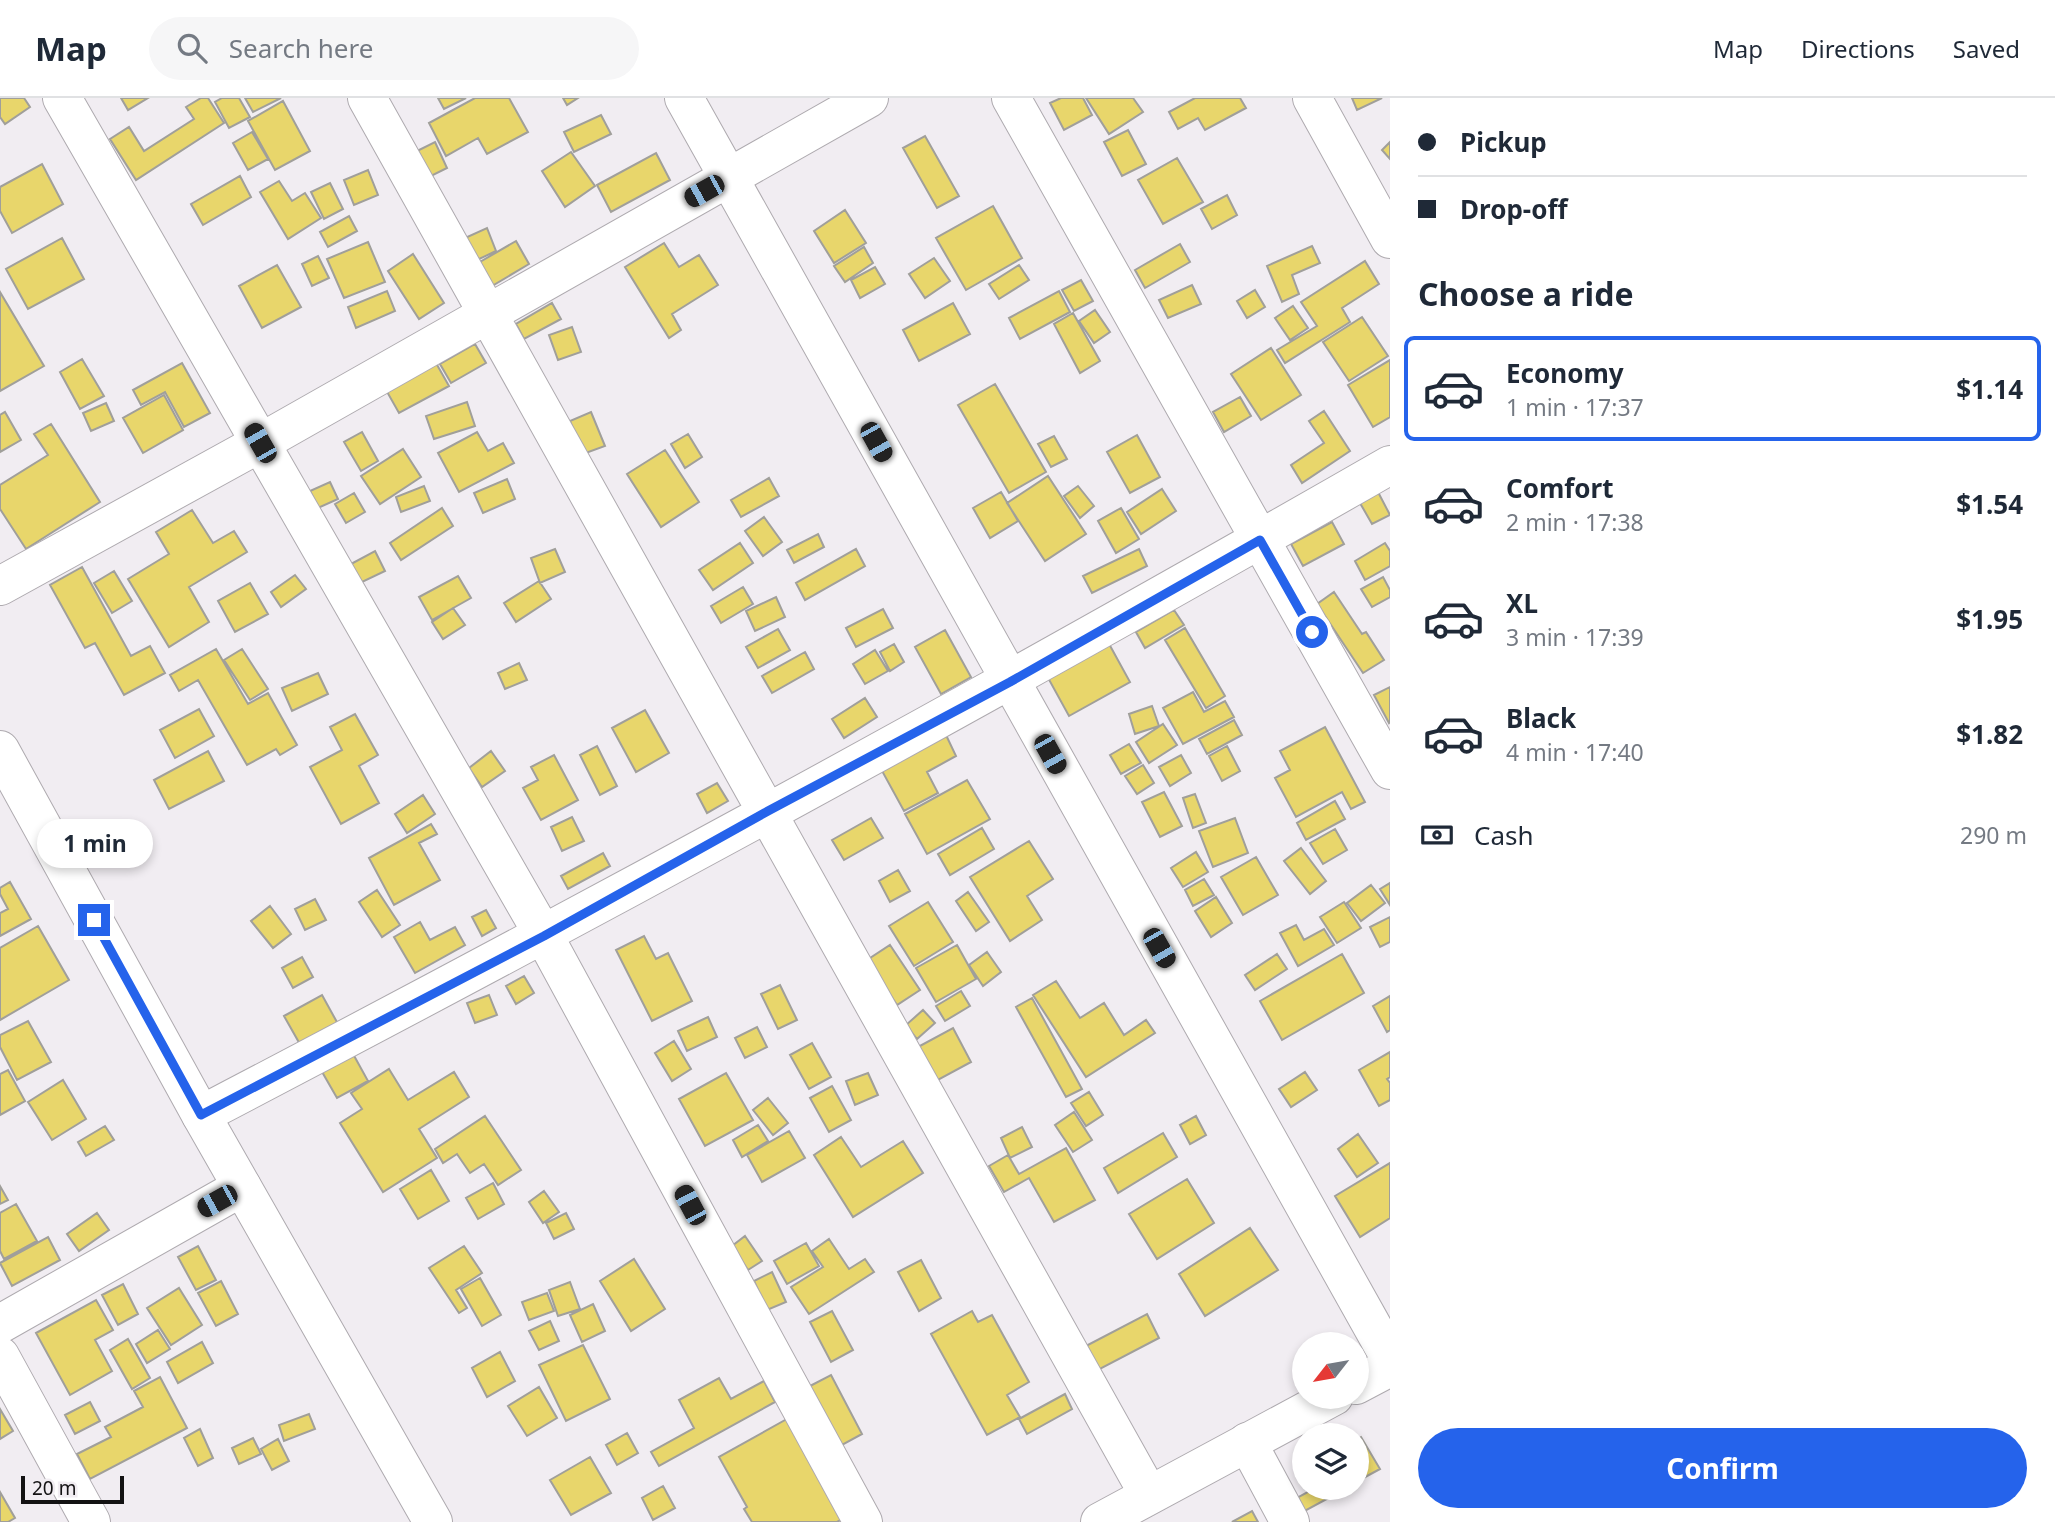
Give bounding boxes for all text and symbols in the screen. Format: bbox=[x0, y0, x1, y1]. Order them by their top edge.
search box bbox=[149, 17, 639, 80]
text: Map bbox=[35, 26, 107, 71]
icon: search bbox=[173, 29, 211, 67]
text: Search here bbox=[229, 30, 373, 66]
text: Map bbox=[1713, 32, 1763, 65]
text: Directions bbox=[1801, 32, 1915, 65]
text: Saved bbox=[1953, 32, 2020, 65]
text: Pickup bbox=[1460, 124, 1547, 160]
car bbox=[681, 172, 728, 210]
text: Drop-off bbox=[1460, 191, 1567, 227]
text: Choose a ride bbox=[1418, 272, 1634, 315]
text: Economy bbox=[1506, 355, 1624, 391]
icon: car bbox=[1422, 357, 1485, 420]
text: $1.14 bbox=[1956, 371, 2023, 407]
text: 1 min · 17:37 bbox=[1506, 391, 1644, 423]
car bbox=[857, 419, 896, 465]
car bbox=[241, 420, 280, 466]
text: Comfort bbox=[1506, 470, 1614, 506]
icon: car bbox=[1422, 472, 1485, 535]
text: $1.54 bbox=[1956, 486, 2023, 522]
text: 2 min · 17:38 bbox=[1506, 506, 1644, 538]
text: XL bbox=[1506, 585, 1538, 621]
icon: car bbox=[1422, 587, 1485, 650]
text: $1.95 bbox=[1956, 601, 2023, 637]
route start bbox=[1296, 616, 1328, 648]
text: 3 min · 17:39 bbox=[1506, 621, 1644, 653]
text: Black bbox=[1506, 700, 1576, 736]
icon: car bbox=[1422, 702, 1485, 765]
text: $1.82 bbox=[1956, 716, 2023, 752]
car bbox=[1031, 731, 1070, 777]
text: 4 min · 17:40 bbox=[1506, 736, 1644, 768]
icon: cash bbox=[1418, 816, 1456, 854]
text: Cash bbox=[1474, 817, 1534, 853]
callout: 1 min bbox=[36, 818, 152, 868]
text: 290 m bbox=[1960, 819, 2027, 851]
text: 1 min bbox=[63, 827, 127, 859]
route end bbox=[78, 904, 110, 936]
car bbox=[1140, 925, 1179, 971]
car bbox=[194, 1182, 241, 1220]
car bbox=[671, 1182, 710, 1228]
north arrow bbox=[1292, 1332, 1368, 1409]
map controls bbox=[1292, 1332, 1369, 1500]
button: layers bbox=[1292, 1423, 1369, 1500]
button: Confirm bbox=[1418, 1428, 2027, 1508]
scale bar bbox=[21, 1473, 124, 1505]
text: 20 m bbox=[32, 1475, 76, 1501]

